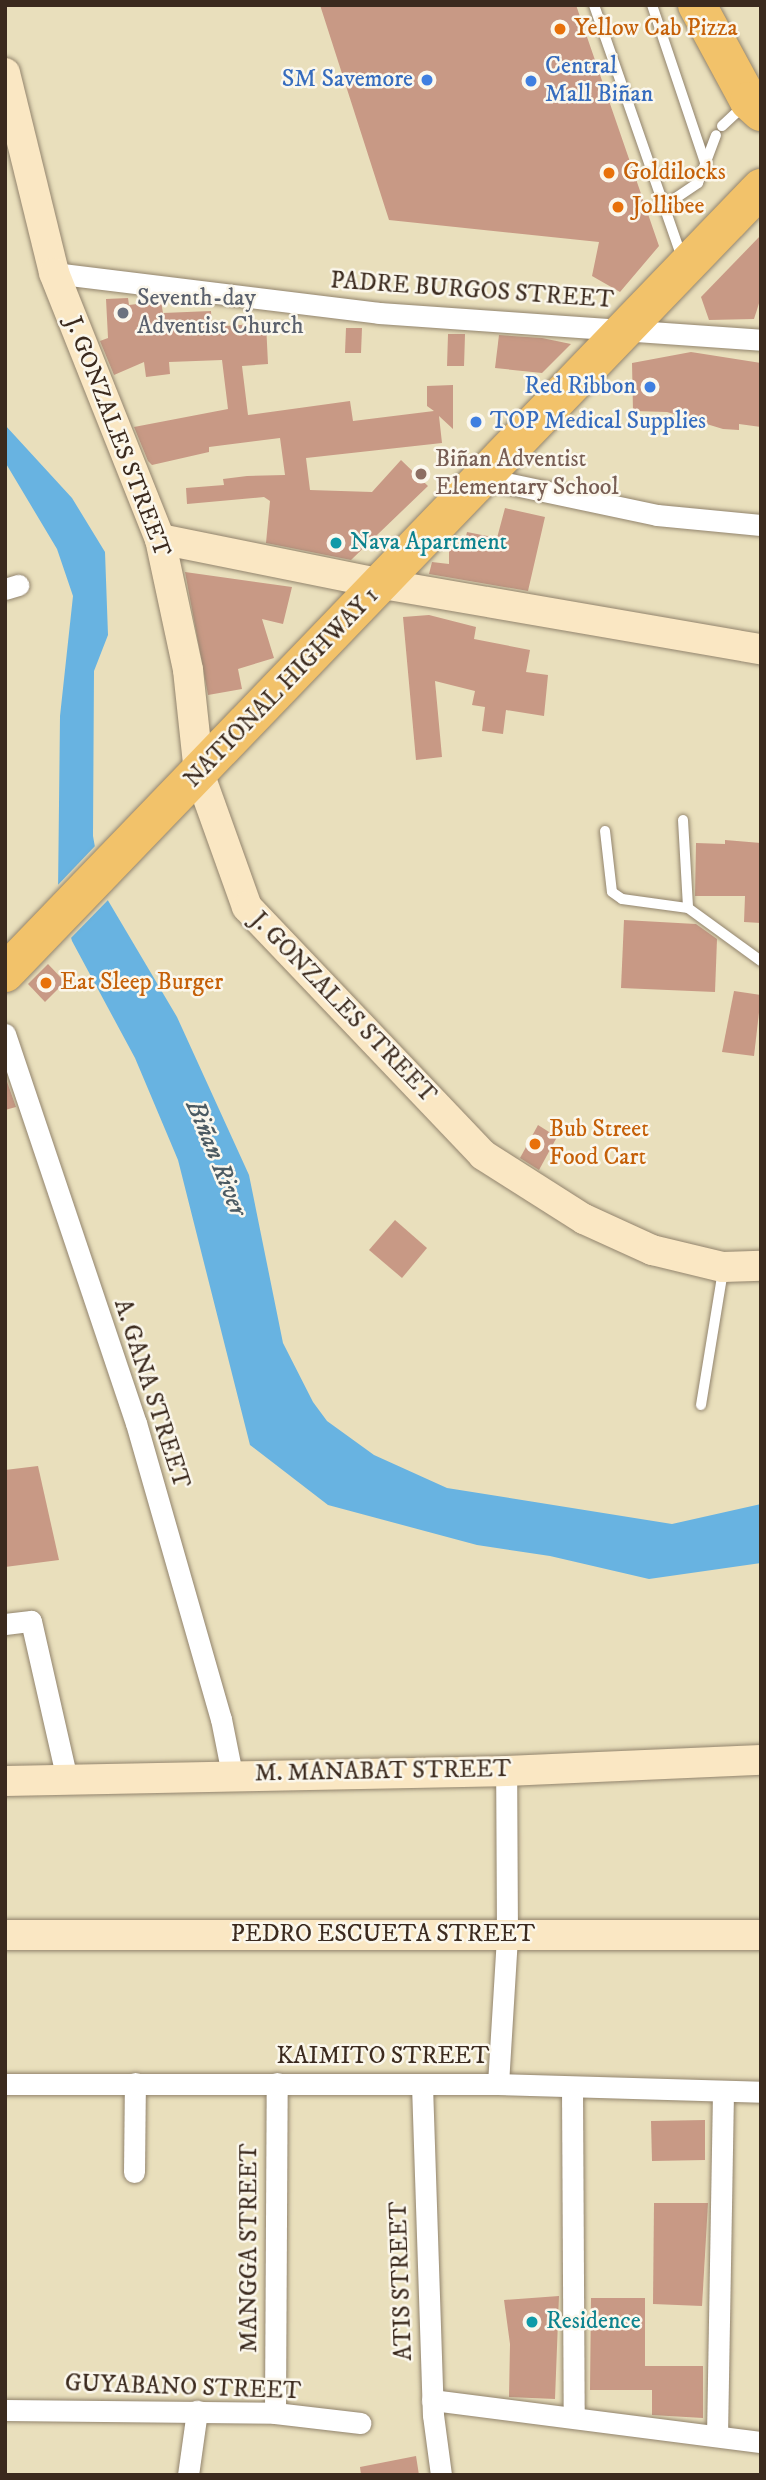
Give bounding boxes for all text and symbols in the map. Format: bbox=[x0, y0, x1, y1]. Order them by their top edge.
place label: Yellow Cab Pizza bbox=[574, 15, 738, 43]
marker: Yellow Cab Pizza bbox=[552, 21, 568, 37]
place label: Central Mall Biñan bbox=[545, 53, 653, 109]
place label: SM Savemore bbox=[282, 66, 413, 94]
marker: SM Savemore bbox=[419, 72, 435, 88]
marker: Central Mall Biñan bbox=[523, 73, 539, 89]
place label: Goldilocks bbox=[623, 159, 726, 187]
marker: Goldilocks bbox=[601, 165, 617, 181]
place label: Jollibee bbox=[632, 193, 704, 221]
marker: Jollibee bbox=[610, 199, 626, 215]
street label: PADRE BURGOS STREET bbox=[329, 267, 615, 315]
place label: Seventh-day Adventist Church bbox=[137, 285, 303, 341]
marker: Seventh-day Adventist Church bbox=[115, 305, 131, 321]
street label: J. GONZALES STREET bbox=[58, 313, 176, 561]
place label: Red Ribbon bbox=[524, 373, 636, 401]
marker: Red Ribbon bbox=[642, 379, 658, 395]
place label: TOP Medical Supplies bbox=[490, 408, 706, 436]
marker: TOP Medical Supplies bbox=[468, 414, 484, 430]
place label: Biñan Adventist Elementary School bbox=[435, 446, 619, 502]
marker: Biñan Adventist Elementary School bbox=[413, 466, 429, 482]
place label: Nava Apartment bbox=[350, 529, 507, 557]
marker: Nava Apartment bbox=[328, 535, 344, 551]
street label: NATIONAL HIGHWAY 1 bbox=[179, 582, 385, 794]
street label: J. GONZALES STREET bbox=[244, 906, 442, 1110]
place label: Eat Sleep Burger bbox=[60, 969, 223, 997]
marker: Eat Sleep Burger bbox=[38, 975, 54, 991]
water label: Biñan River bbox=[179, 1095, 253, 1221]
place label: Bub Street Food Cart bbox=[549, 1116, 649, 1172]
marker: Bub Street Food Cart bbox=[527, 1136, 543, 1152]
street label: A. GANA STREET bbox=[107, 1296, 195, 1492]
street label: M. MANABAT STREET bbox=[255, 1755, 511, 1789]
street label: PEDRO ESCUETA STREET bbox=[231, 1921, 535, 1949]
street label: KAIMITO STREET bbox=[276, 2043, 490, 2071]
street label: MANGGA STREET bbox=[236, 2143, 264, 2353]
street label: ATIS STREET bbox=[385, 2201, 419, 2361]
place label: Residence bbox=[546, 2308, 641, 2336]
marker: Residence bbox=[524, 2314, 540, 2330]
street label: GUYABANO STREET bbox=[64, 2369, 302, 2407]

